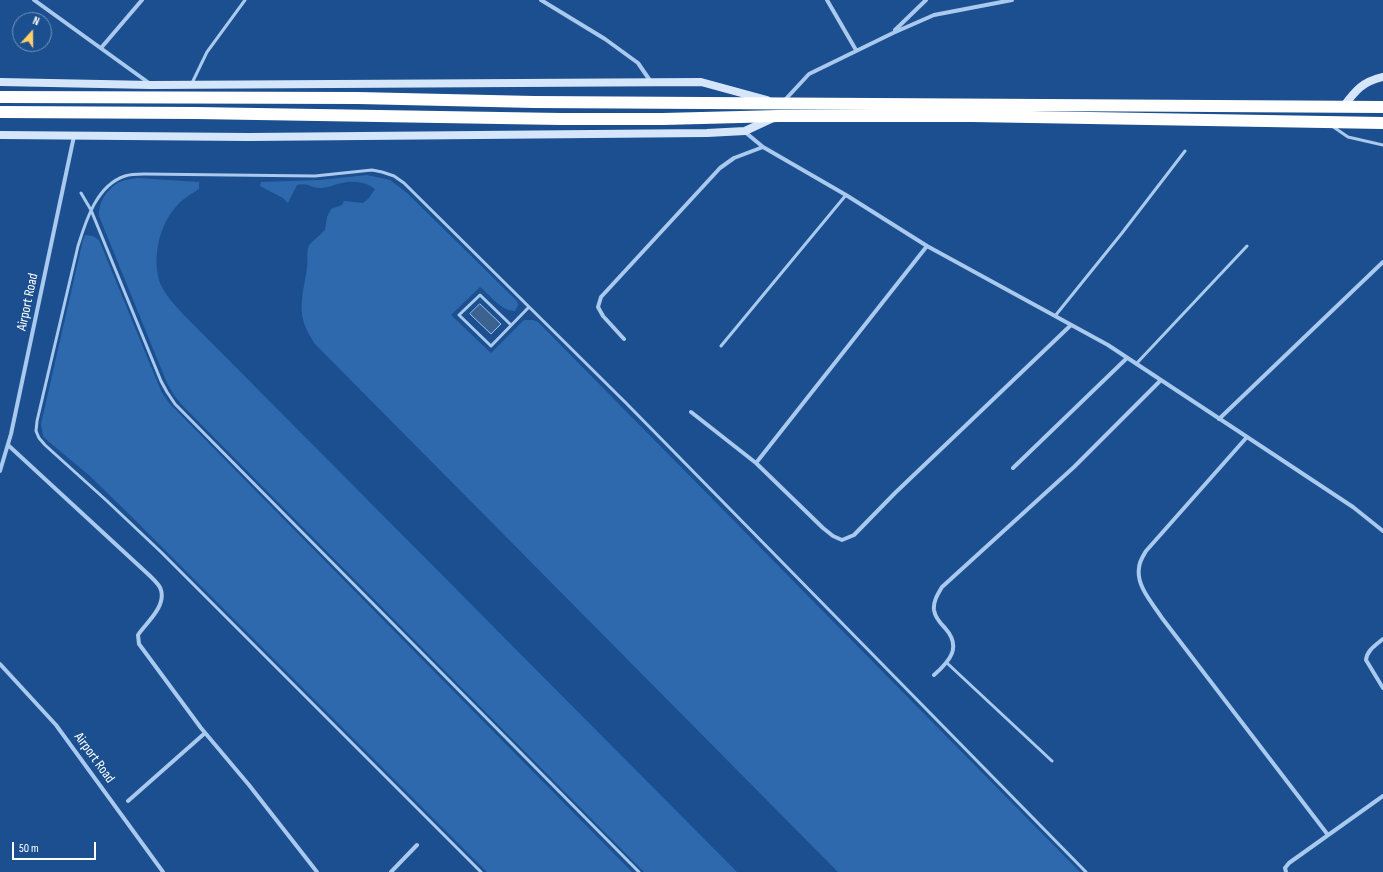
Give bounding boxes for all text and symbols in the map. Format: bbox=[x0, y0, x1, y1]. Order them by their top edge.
north arrow bbox=[12, 12, 52, 52]
text: N bbox=[31, 14, 41, 28]
street label: Airport Road bbox=[14, 272, 42, 332]
street label: Airport Road bbox=[70, 730, 118, 786]
scale bar bbox=[14, 834, 98, 860]
text: 50 m bbox=[19, 841, 39, 856]

